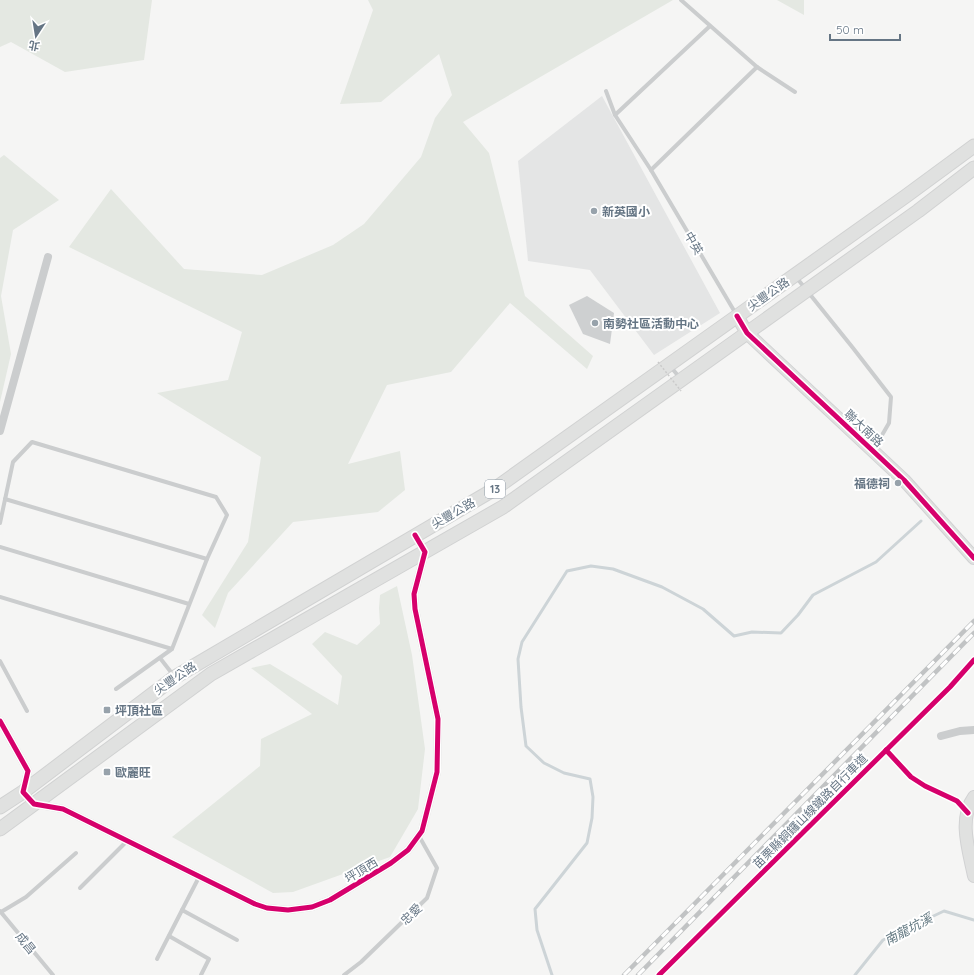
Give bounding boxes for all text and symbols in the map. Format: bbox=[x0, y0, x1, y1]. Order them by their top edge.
north arrow bbox=[16, 16, 56, 56]
scale bar bbox=[830, 16, 900, 42]
text: 50 m bbox=[836, 22, 864, 37]
text: 北 bbox=[27, 38, 41, 54]
place label: 新英國小 bbox=[602, 204, 650, 219]
marker: 新英國小 bbox=[589, 206, 599, 216]
street label: 中英 bbox=[682, 229, 706, 257]
street label: 尖豐公路 bbox=[744, 274, 792, 314]
place label: 南勢社區活動中心 bbox=[603, 316, 699, 331]
marker: 南勢社區活動中心 bbox=[590, 318, 600, 328]
street label: 聯大南路 bbox=[841, 406, 887, 450]
place label: 福德祠 bbox=[854, 476, 890, 491]
marker: 福德祠 bbox=[893, 478, 903, 488]
road number: 13 bbox=[485, 480, 505, 498]
street label: 尖豐公路 bbox=[428, 495, 478, 531]
street label: 尖豐公路 bbox=[151, 658, 199, 698]
place label: 坪頂社區 bbox=[115, 703, 163, 718]
marker: 坪頂社區 bbox=[102, 705, 112, 715]
street label: 苗栗縣銅鑼山線鐵路自行車道 bbox=[750, 751, 870, 871]
place label: 歐麗旺 bbox=[115, 765, 151, 780]
marker: 歐麗旺 bbox=[102, 767, 112, 777]
street label: 坪頂西 bbox=[342, 854, 380, 886]
street label: 忠愛 bbox=[397, 900, 425, 928]
water label: 南龍坑溪 bbox=[881, 909, 936, 948]
street label: 成昌 bbox=[13, 929, 39, 957]

